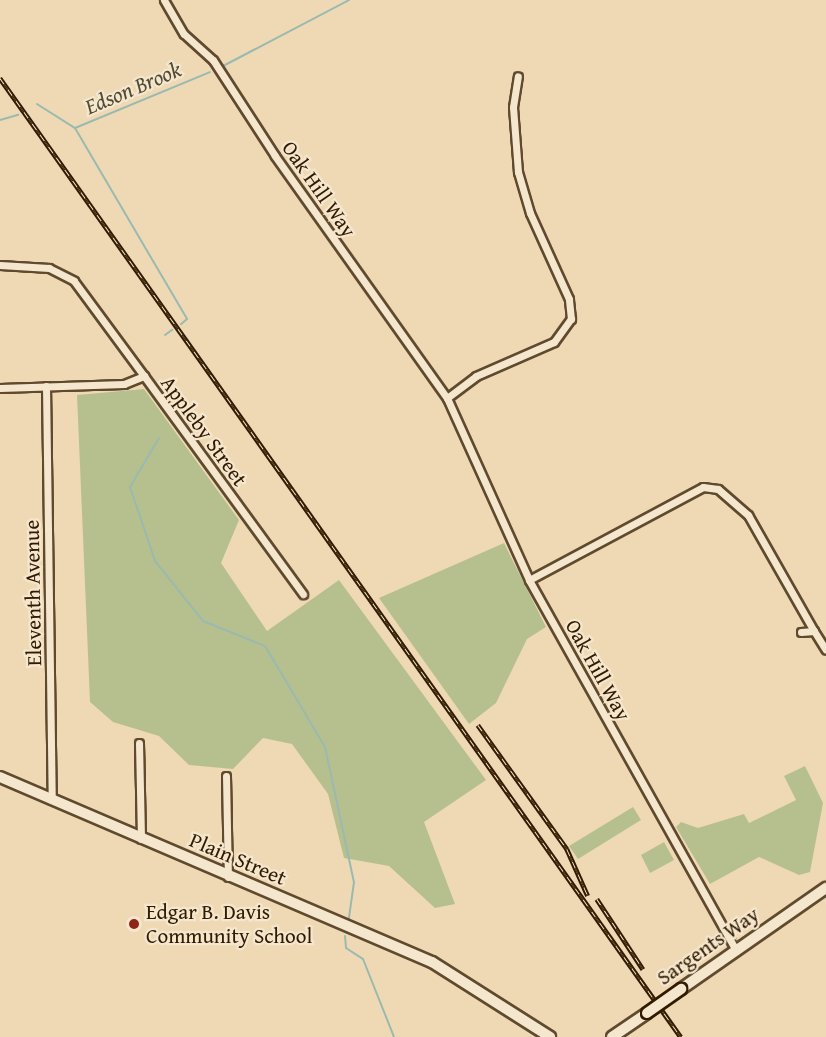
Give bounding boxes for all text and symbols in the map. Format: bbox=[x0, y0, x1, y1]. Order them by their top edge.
water label: Edson Brook bbox=[81, 56, 185, 120]
street label: Oak Hill Way bbox=[277, 136, 361, 242]
street label: Appleby Street bbox=[156, 371, 252, 491]
street label: Eleventh Avenue bbox=[19, 520, 47, 666]
street label: Oak Hill Way bbox=[560, 615, 636, 725]
street label: Plain Street bbox=[186, 827, 290, 891]
place label: Edgar B. Davis Community School bbox=[146, 899, 312, 949]
street label: Sargents Way bbox=[652, 902, 764, 990]
marker: Edgar B. Davis Community School bbox=[127, 917, 141, 931]

